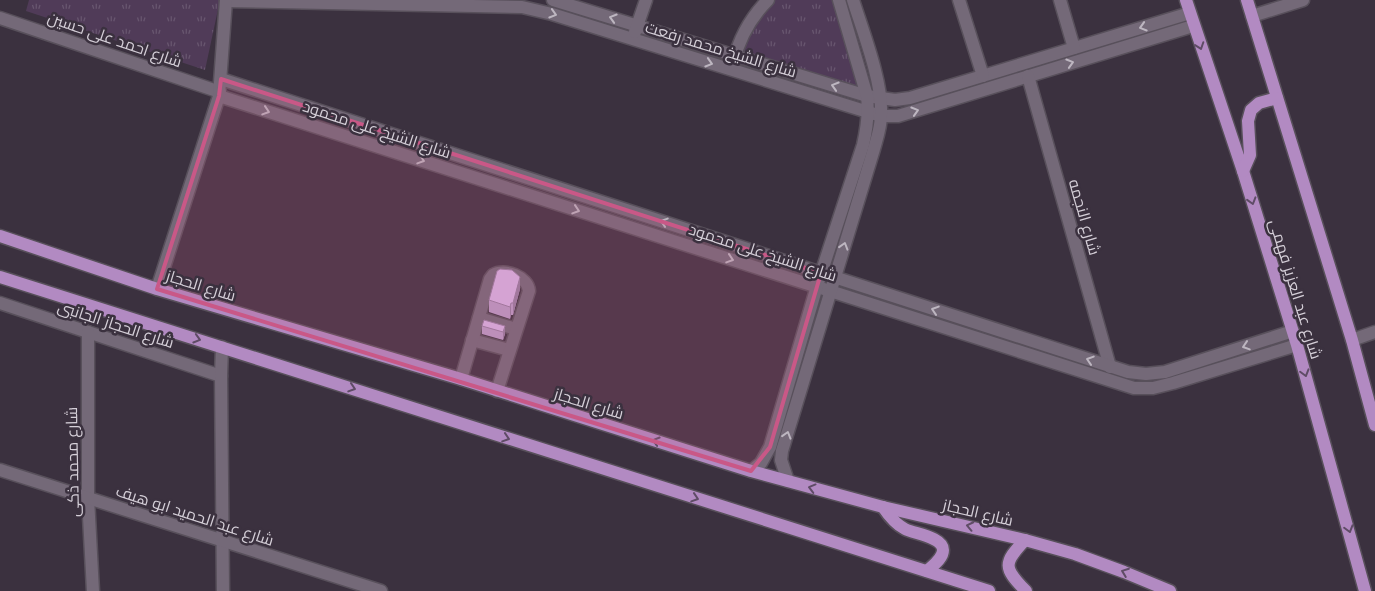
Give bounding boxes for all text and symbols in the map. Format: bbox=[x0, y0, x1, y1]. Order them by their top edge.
street label: شارع احمد على حسين bbox=[45, 7, 185, 73]
one-way arrow bbox=[549, 9, 557, 19]
one-way arrow bbox=[609, 14, 618, 24]
street label: شارع الشيخ محمد رفعت bbox=[642, 16, 799, 83]
one-way arrow bbox=[1139, 22, 1148, 32]
one-way arrow bbox=[1194, 42, 1204, 50]
one-way arrow bbox=[704, 57, 712, 67]
one-way arrow bbox=[1066, 59, 1074, 69]
one-way arrow bbox=[832, 82, 840, 92]
street label: شارع الشيخ على محمود bbox=[300, 96, 454, 164]
one-way arrow bbox=[261, 106, 270, 116]
one-way arrow bbox=[910, 106, 918, 116]
one-way arrow bbox=[416, 155, 424, 165]
street label: شارع النجمه bbox=[1063, 177, 1105, 258]
one-way arrow bbox=[1246, 196, 1256, 204]
one-way arrow bbox=[571, 204, 579, 214]
street label: شارع عبد العزيز فهمى bbox=[1263, 217, 1327, 362]
one-way arrow bbox=[660, 218, 669, 228]
street label: شارع الشيخ على محمود bbox=[686, 219, 840, 287]
one-way arrow bbox=[839, 242, 849, 250]
one-way arrow bbox=[726, 253, 734, 263]
street label: شارع الحجاز bbox=[162, 265, 238, 307]
street label: شارع الحجاز الجانبى bbox=[55, 296, 177, 354]
one-way arrow bbox=[931, 306, 940, 316]
one-way arrow bbox=[192, 334, 200, 344]
one-way arrow bbox=[1243, 340, 1251, 350]
one-way arrow bbox=[1086, 356, 1094, 366]
one-way arrow bbox=[1299, 368, 1310, 377]
one-way arrow bbox=[347, 383, 355, 393]
street label: شارع الحجاز bbox=[550, 383, 626, 425]
street label: شارع محمد ذكى bbox=[61, 407, 85, 517]
one-way arrow bbox=[781, 431, 791, 439]
one-way arrow bbox=[502, 432, 510, 442]
one-way arrow bbox=[653, 437, 661, 447]
street label: شارع عبد الحميد ابو هيف bbox=[113, 480, 276, 552]
one-way arrow bbox=[808, 483, 816, 494]
one-way arrow bbox=[690, 492, 698, 502]
street label: شارع الحجاز bbox=[939, 494, 1015, 532]
one-way arrow bbox=[965, 521, 974, 532]
one-way arrow bbox=[1343, 524, 1353, 533]
one-way arrow bbox=[1122, 568, 1130, 578]

